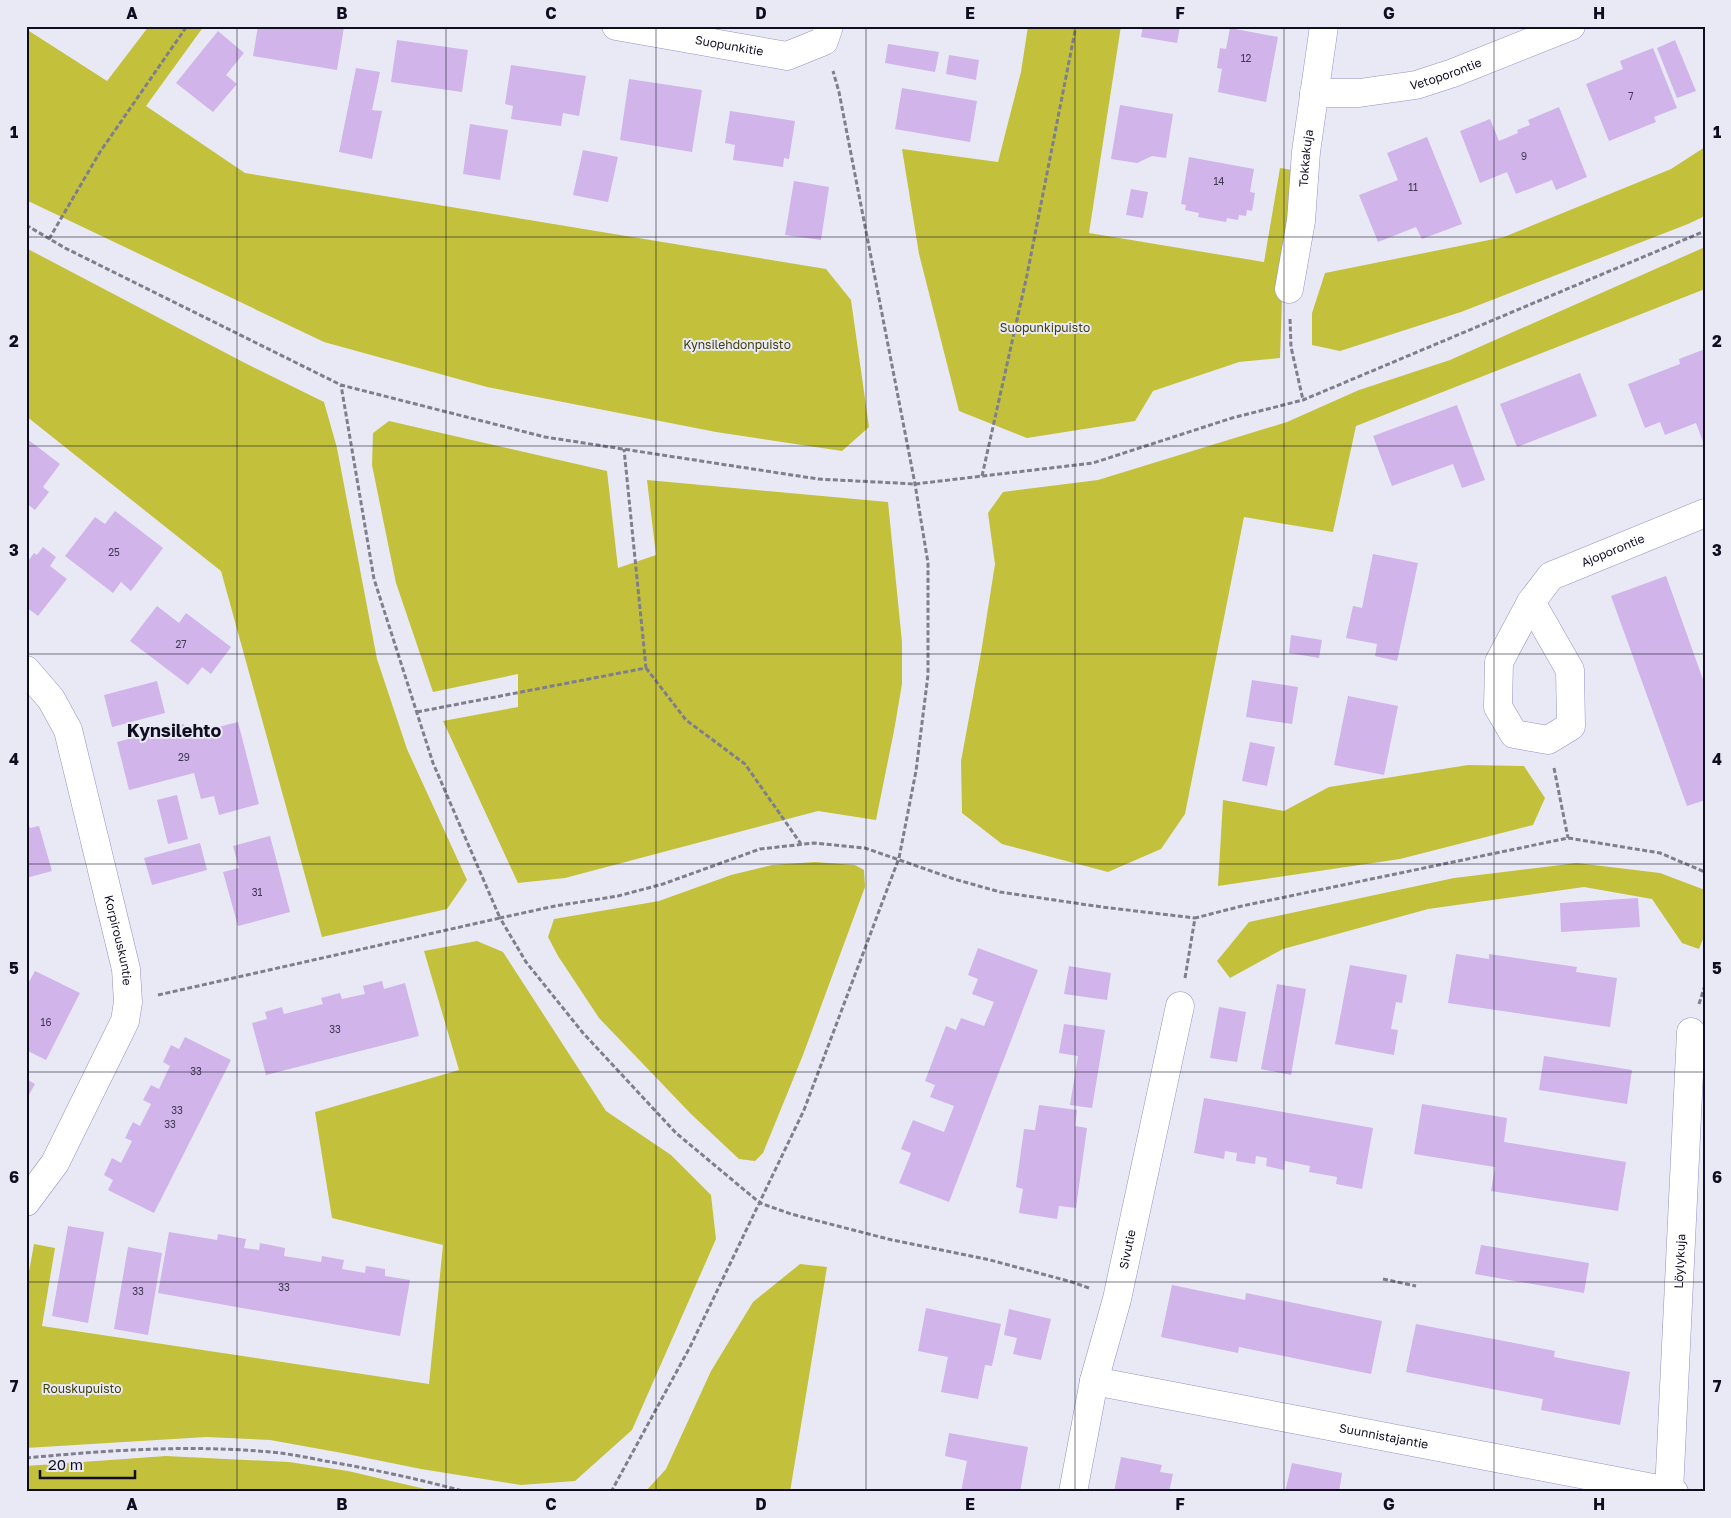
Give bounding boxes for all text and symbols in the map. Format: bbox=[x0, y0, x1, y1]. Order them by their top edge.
text: A bbox=[126, 3, 138, 23]
text: B bbox=[336, 3, 348, 23]
text: C bbox=[545, 3, 557, 23]
text: D bbox=[755, 3, 767, 23]
text: E bbox=[965, 3, 975, 23]
text: F bbox=[1175, 3, 1185, 23]
text: G bbox=[1383, 3, 1395, 23]
text: H bbox=[1593, 3, 1605, 23]
street label: Suopunkitie bbox=[694, 32, 765, 59]
house number: 12 bbox=[1241, 52, 1252, 64]
street label: Vetoporontie bbox=[1409, 54, 1484, 93]
house number: 7 bbox=[1628, 90, 1634, 102]
text: 1 bbox=[10, 122, 18, 142]
text: 1 bbox=[1713, 122, 1721, 142]
street label: Tokkakuja bbox=[1295, 128, 1316, 188]
house number: 9 bbox=[1521, 150, 1527, 162]
house number: 14 bbox=[1214, 175, 1224, 187]
house number: 11 bbox=[1408, 181, 1418, 193]
park label: Suopunkipuisto bbox=[1000, 320, 1090, 335]
text: 2 bbox=[9, 331, 19, 351]
text: 2 bbox=[1712, 331, 1722, 351]
park label: Kynsilehdonpuisto bbox=[683, 337, 791, 352]
street label: Ajoporontie bbox=[1579, 531, 1647, 570]
text: 3 bbox=[9, 540, 19, 560]
text: 3 bbox=[1712, 540, 1722, 560]
house number: 25 bbox=[108, 546, 120, 558]
house number: 27 bbox=[175, 638, 187, 650]
district label: Kynsilehto bbox=[127, 719, 221, 741]
text: 4 bbox=[9, 749, 19, 769]
text: 4 bbox=[1712, 749, 1722, 769]
house number: 29 bbox=[178, 751, 190, 763]
house number: 31 bbox=[252, 886, 262, 898]
street label: Korpirouskuntie bbox=[101, 894, 135, 986]
text: 5 bbox=[9, 958, 19, 978]
text: 5 bbox=[1712, 958, 1722, 978]
house number: 16 bbox=[41, 1016, 51, 1028]
house number: 33 bbox=[329, 1023, 341, 1035]
house number: 33 bbox=[190, 1065, 202, 1077]
house number: 33 bbox=[171, 1104, 183, 1116]
house number: 33 bbox=[164, 1118, 176, 1130]
text: 6 bbox=[9, 1167, 19, 1187]
text: 6 bbox=[1712, 1167, 1722, 1187]
street label: Sivutie bbox=[1116, 1228, 1139, 1270]
street label: Löylykuja bbox=[1671, 1233, 1688, 1289]
house number: 33 bbox=[278, 1281, 290, 1293]
house number: 33 bbox=[132, 1285, 144, 1297]
text: 7 bbox=[10, 1376, 19, 1396]
text: 7 bbox=[1713, 1376, 1722, 1396]
park label: Rouskupuisto bbox=[42, 1381, 122, 1396]
street label: Suunnistajantie bbox=[1338, 1420, 1430, 1452]
scale bar bbox=[40, 1448, 135, 1480]
text: 20 m bbox=[48, 1455, 83, 1473]
text: A bbox=[126, 1494, 138, 1514]
text: B bbox=[336, 1494, 348, 1514]
text: C bbox=[545, 1494, 557, 1514]
text: D bbox=[755, 1494, 767, 1514]
text: E bbox=[965, 1494, 975, 1514]
text: F bbox=[1175, 1494, 1185, 1514]
text: G bbox=[1383, 1494, 1395, 1514]
text: H bbox=[1593, 1494, 1605, 1514]

